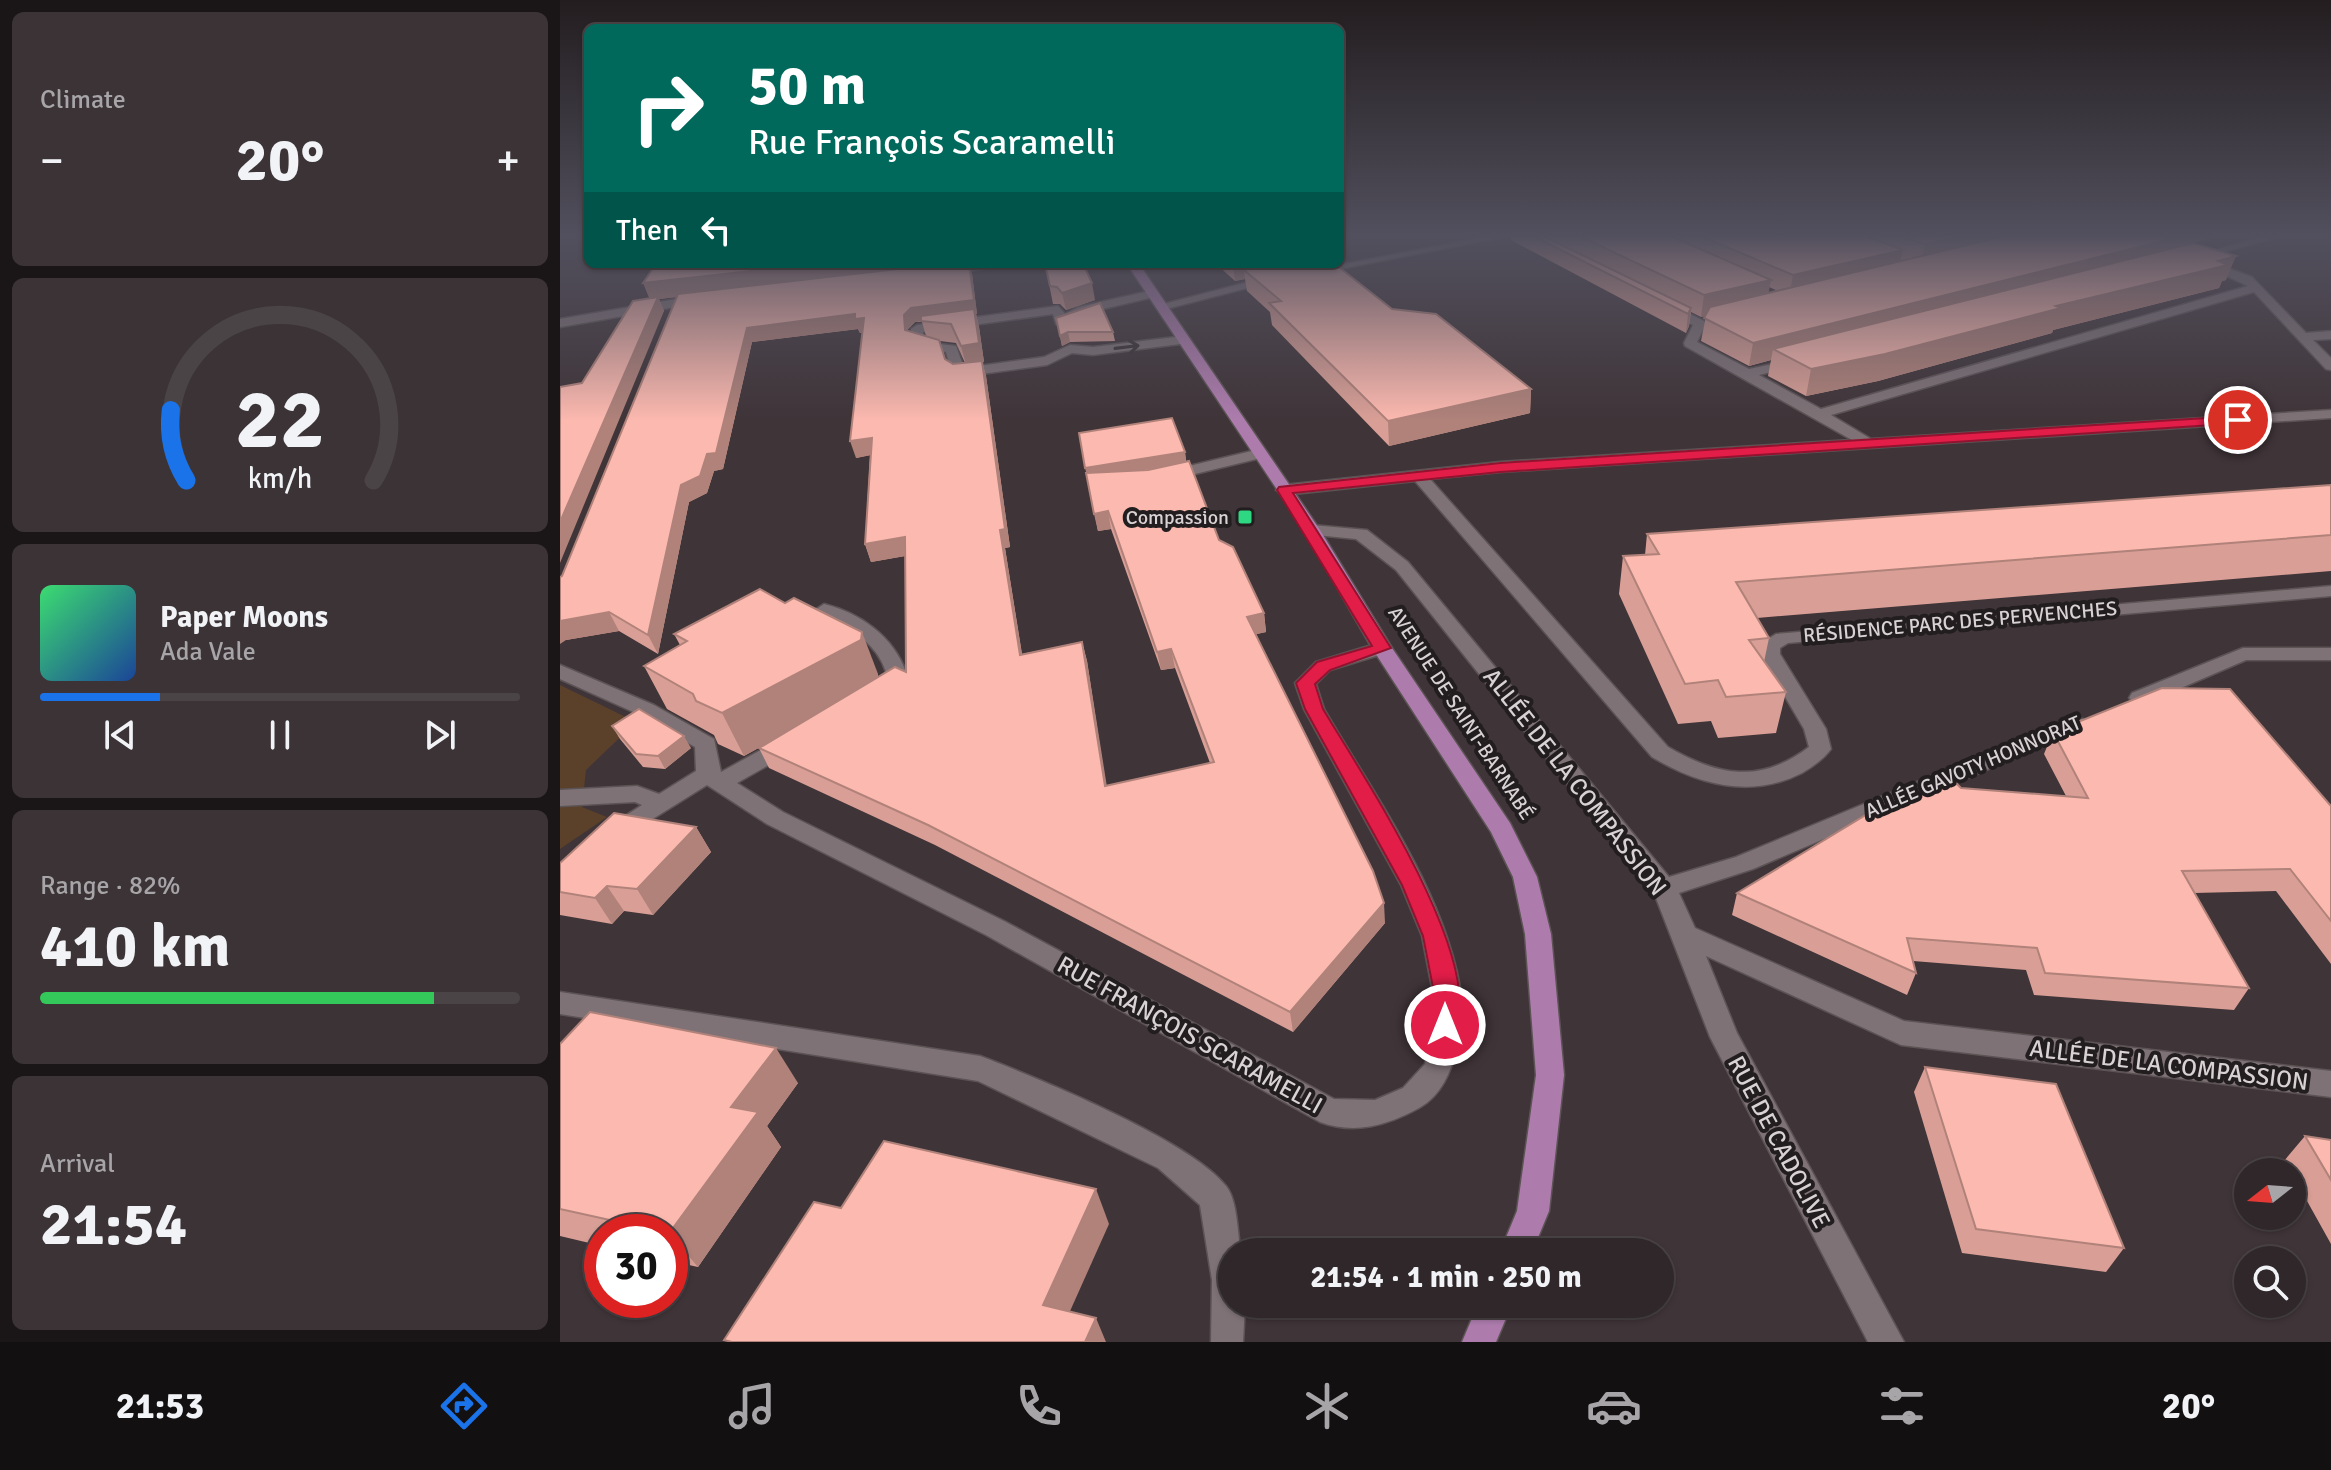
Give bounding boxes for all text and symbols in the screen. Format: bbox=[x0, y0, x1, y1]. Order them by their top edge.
text: 50 m bbox=[748, 51, 866, 120]
icon: right bbox=[616, 56, 720, 160]
text: Climate bbox=[40, 84, 126, 116]
text: Rue François Scaramelli bbox=[748, 120, 1116, 165]
text: 20° bbox=[236, 124, 324, 198]
text: − bbox=[40, 134, 64, 188]
text: + bbox=[496, 134, 520, 188]
icon: left bbox=[694, 208, 738, 252]
text: Then bbox=[616, 212, 678, 249]
one-way arrow bbox=[1113, 340, 1140, 355]
text: 22 bbox=[235, 369, 325, 471]
pin bbox=[2204, 386, 2272, 454]
icon: arrive bbox=[2216, 398, 2260, 442]
text: km/h bbox=[248, 461, 312, 496]
place label: Compassion bbox=[1126, 505, 1229, 530]
marker: Compassion bbox=[1236, 508, 1254, 526]
street label: RÉSIDENCE PARC DES PERVENCHES bbox=[1802, 596, 2118, 648]
text: Paper Moons bbox=[160, 599, 328, 636]
street label: AVENUE DE SAINT-BARNABÉ bbox=[1383, 602, 1539, 824]
text: Ada Vale bbox=[160, 636, 256, 668]
street label: ALLÉE DE LA COMPASSION bbox=[1477, 662, 1673, 902]
street label: ALLÉE GAVOTY HONNORAT bbox=[1861, 710, 2085, 824]
icon: previous bbox=[98, 713, 142, 757]
icon: pause bbox=[258, 713, 302, 757]
icon: next bbox=[418, 713, 462, 757]
text: Range · 82% bbox=[40, 870, 181, 902]
text: 410 km bbox=[40, 910, 230, 984]
street label: RUE FRANÇOIS SCARAMELLI bbox=[1052, 949, 1328, 1121]
position arrow bbox=[1403, 983, 1487, 1067]
street label: ALLÉE DE LA COMPASSION bbox=[2028, 1033, 2310, 1097]
street label: RUE DE CADOLIVE bbox=[1721, 1051, 1837, 1233]
text: Arrival bbox=[40, 1148, 115, 1180]
north arrow bbox=[2234, 1158, 2306, 1230]
map controls bbox=[2234, 1158, 2306, 1318]
text: 21:54 bbox=[40, 1188, 187, 1262]
speed limit sign: 30 bbox=[584, 1214, 688, 1318]
button: search bbox=[2234, 1246, 2306, 1318]
text: 21:54 · 1 min · 250 m bbox=[1310, 1259, 1582, 1296]
icon: directions bbox=[436, 1378, 492, 1434]
icon: music bbox=[724, 1378, 780, 1434]
icon: phone bbox=[1011, 1378, 1067, 1434]
icon: climate bbox=[1299, 1378, 1355, 1434]
icon: car bbox=[1586, 1378, 1642, 1434]
icon: filters bbox=[1874, 1378, 1930, 1434]
text: 21:53 bbox=[116, 1384, 204, 1429]
text: 20° bbox=[2162, 1384, 2215, 1429]

